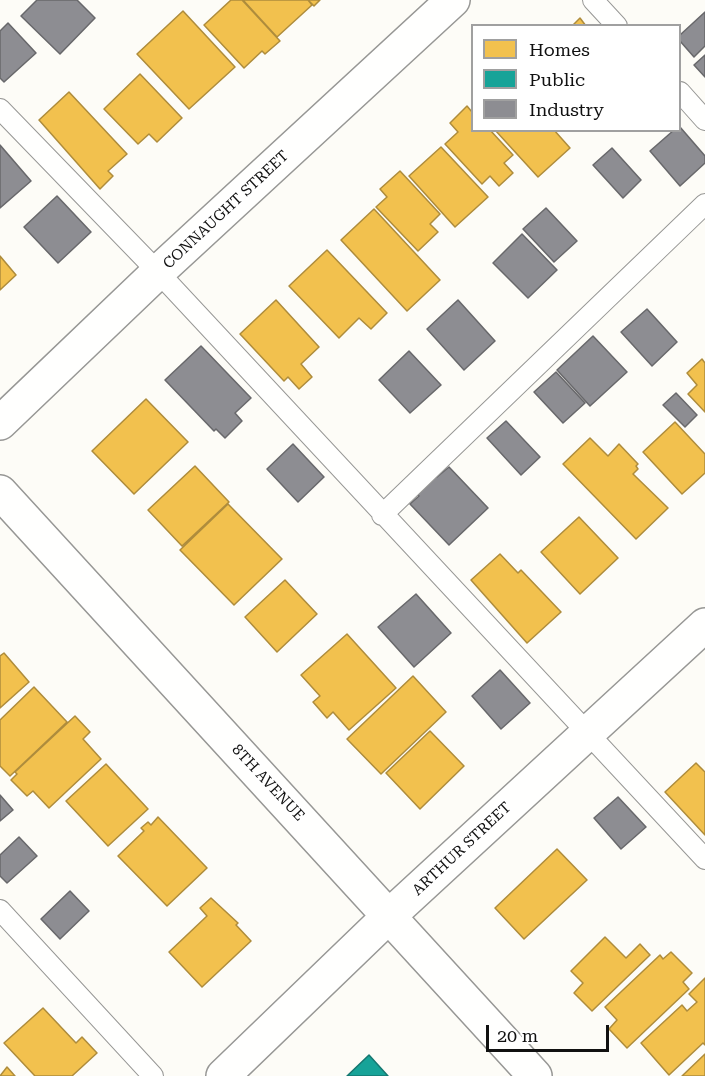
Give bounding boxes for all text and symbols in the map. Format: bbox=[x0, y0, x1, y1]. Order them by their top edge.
legend bbox=[471, 24, 681, 132]
text: Homes bbox=[529, 39, 590, 60]
text: Public bbox=[529, 69, 585, 90]
text: Industry bbox=[529, 99, 604, 120]
street label: CONNAUGHT STREET bbox=[160, 147, 292, 273]
street label: 8TH AVENUE bbox=[228, 741, 308, 825]
street label: ARTHUR STREET bbox=[409, 799, 515, 899]
scale bar bbox=[489, 1013, 612, 1051]
text: 20 m bbox=[497, 1025, 538, 1046]

